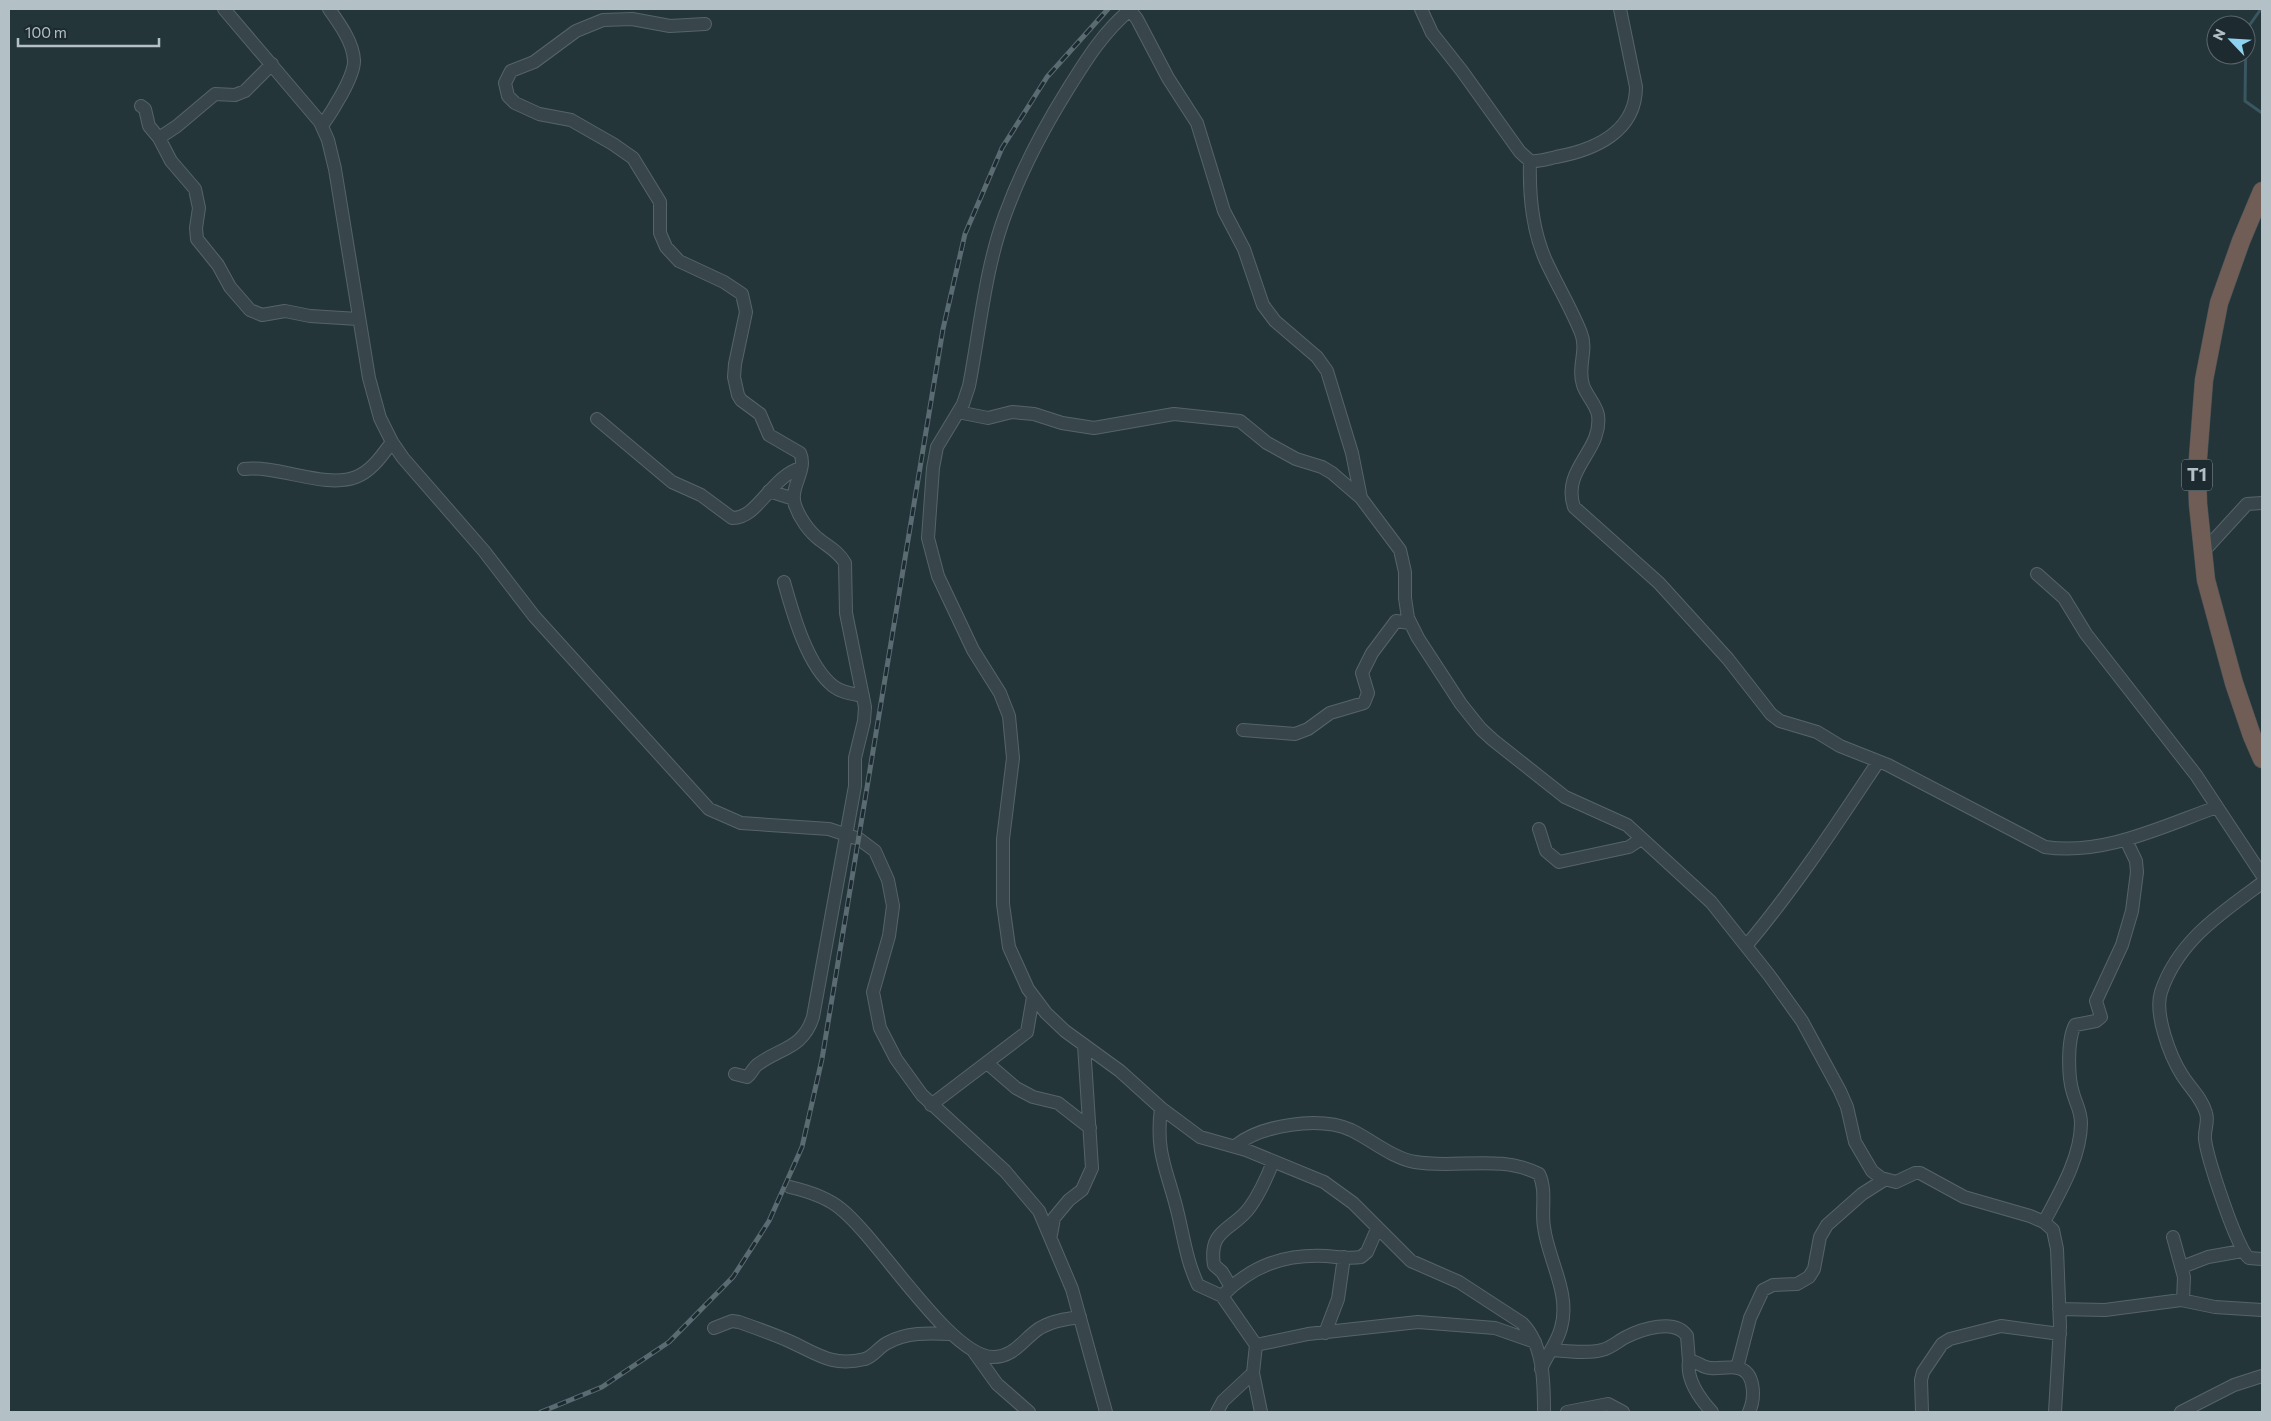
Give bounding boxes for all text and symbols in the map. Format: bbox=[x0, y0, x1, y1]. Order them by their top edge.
scale bar bbox=[18, 15, 159, 47]
north arrow bbox=[2206, 15, 2256, 65]
text: 100 m bbox=[25, 23, 67, 41]
text: N bbox=[2209, 26, 2229, 43]
road number: T1 bbox=[2182, 460, 2212, 490]

